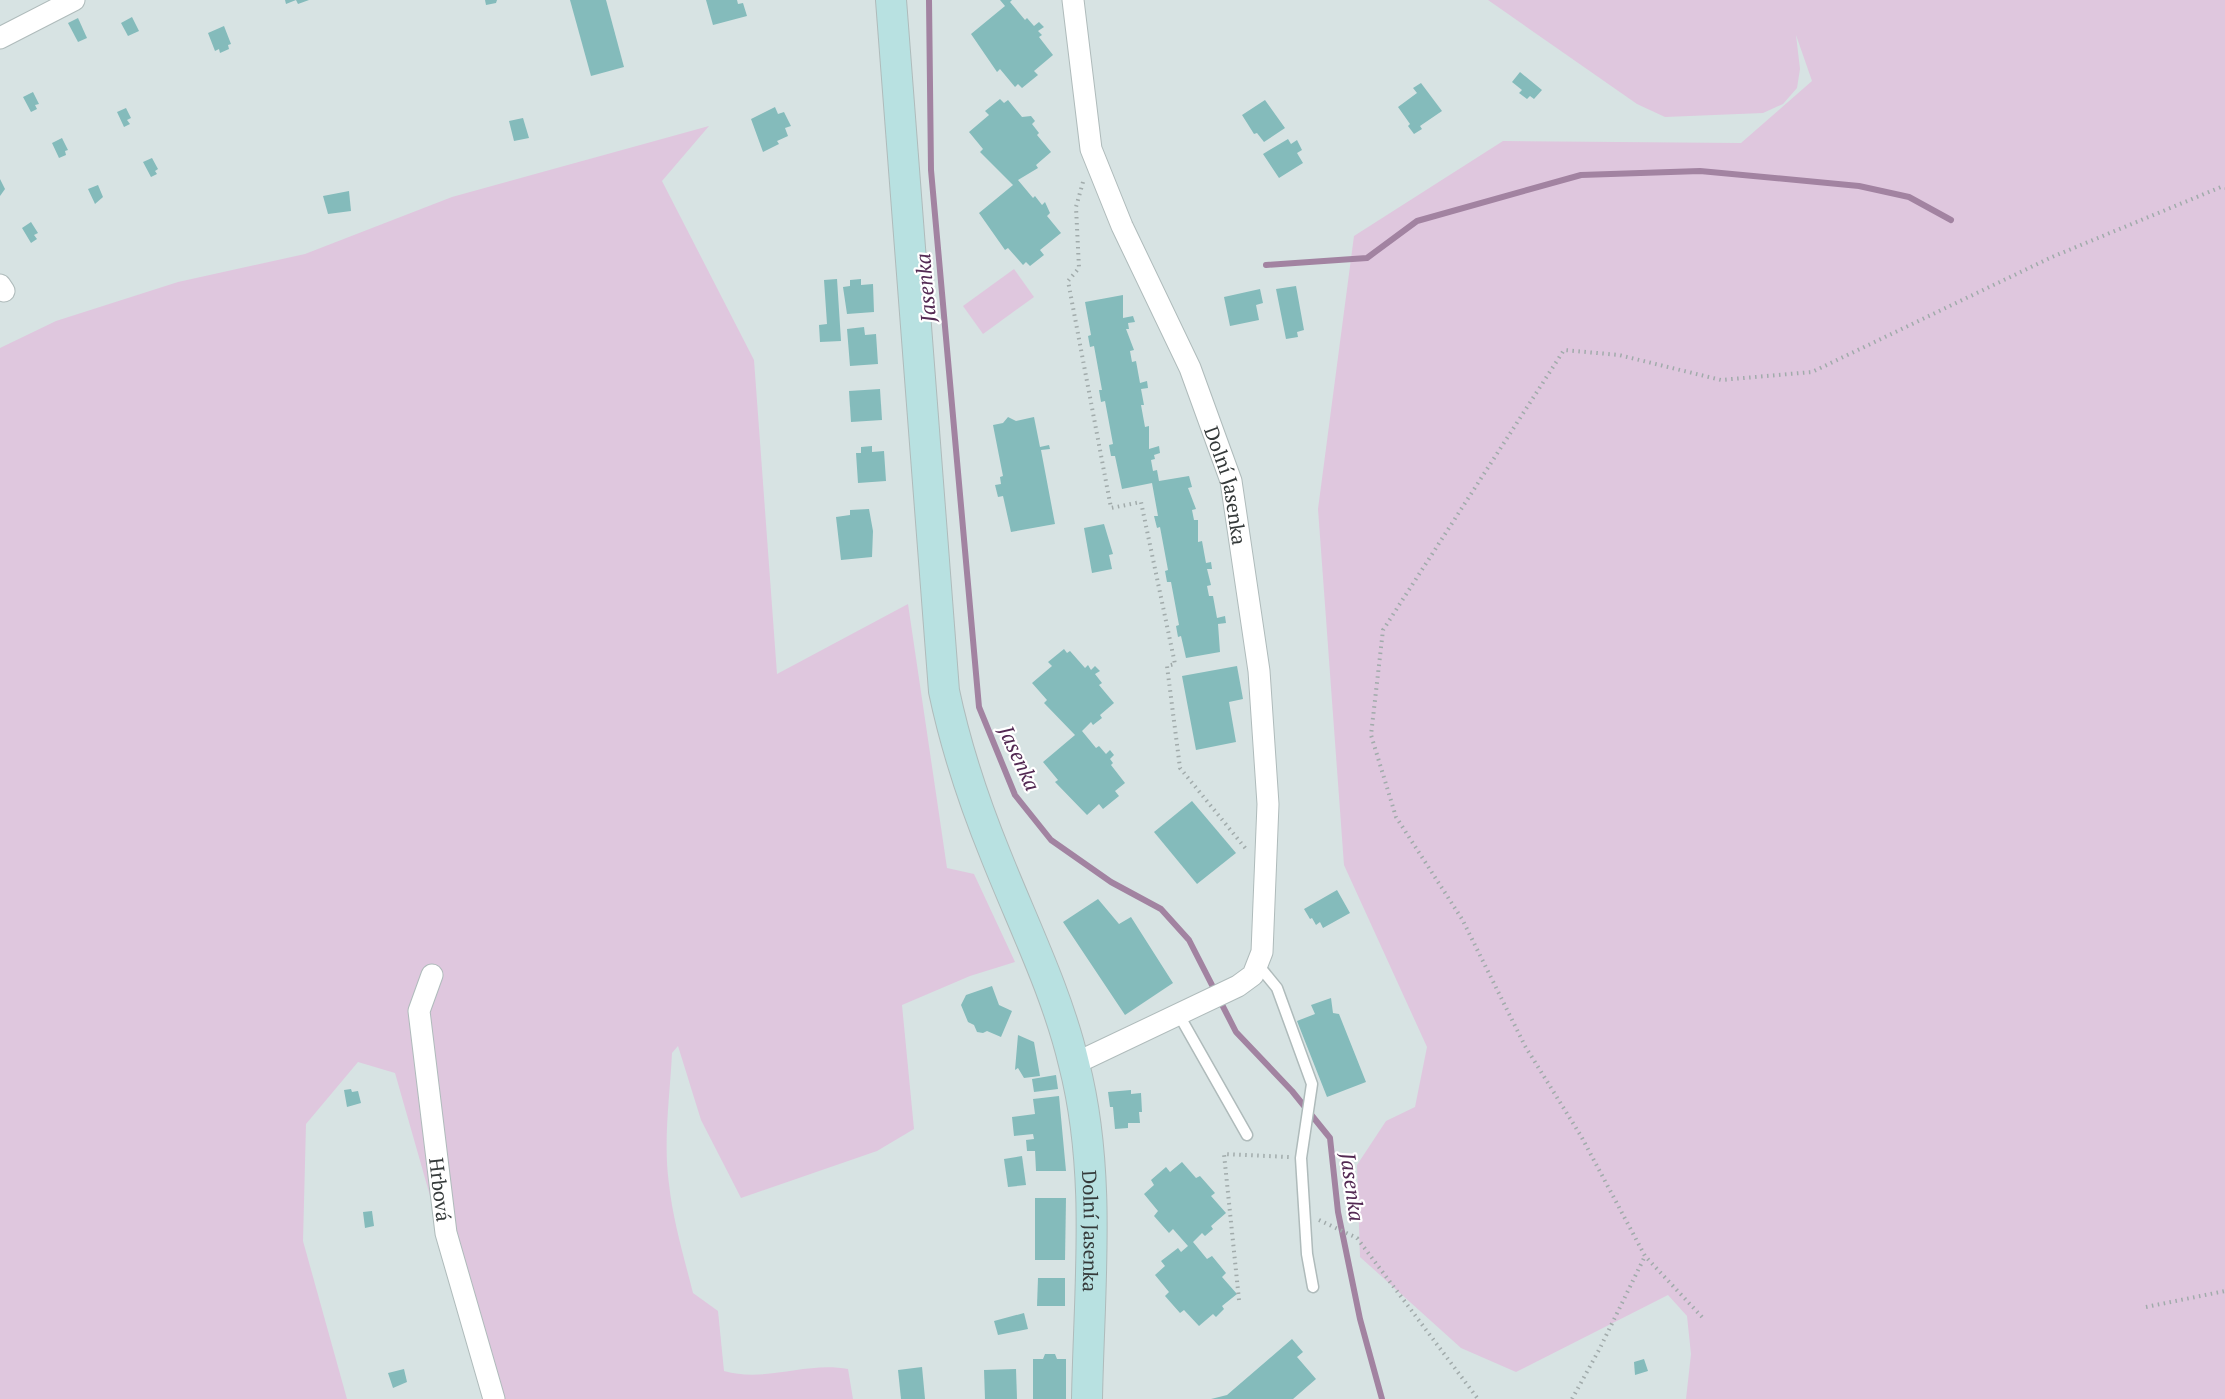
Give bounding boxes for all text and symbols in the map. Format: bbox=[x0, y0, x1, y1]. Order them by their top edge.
water label: Jasenka bbox=[908, 252, 942, 325]
street label: Dolní Jasenka bbox=[1199, 422, 1254, 547]
water label: Jasenka bbox=[992, 720, 1047, 795]
water label: Jasenka bbox=[1334, 1150, 1372, 1223]
street label: Hrbová bbox=[423, 1156, 458, 1223]
street label: Dolní Jasenka bbox=[1077, 1169, 1105, 1292]

